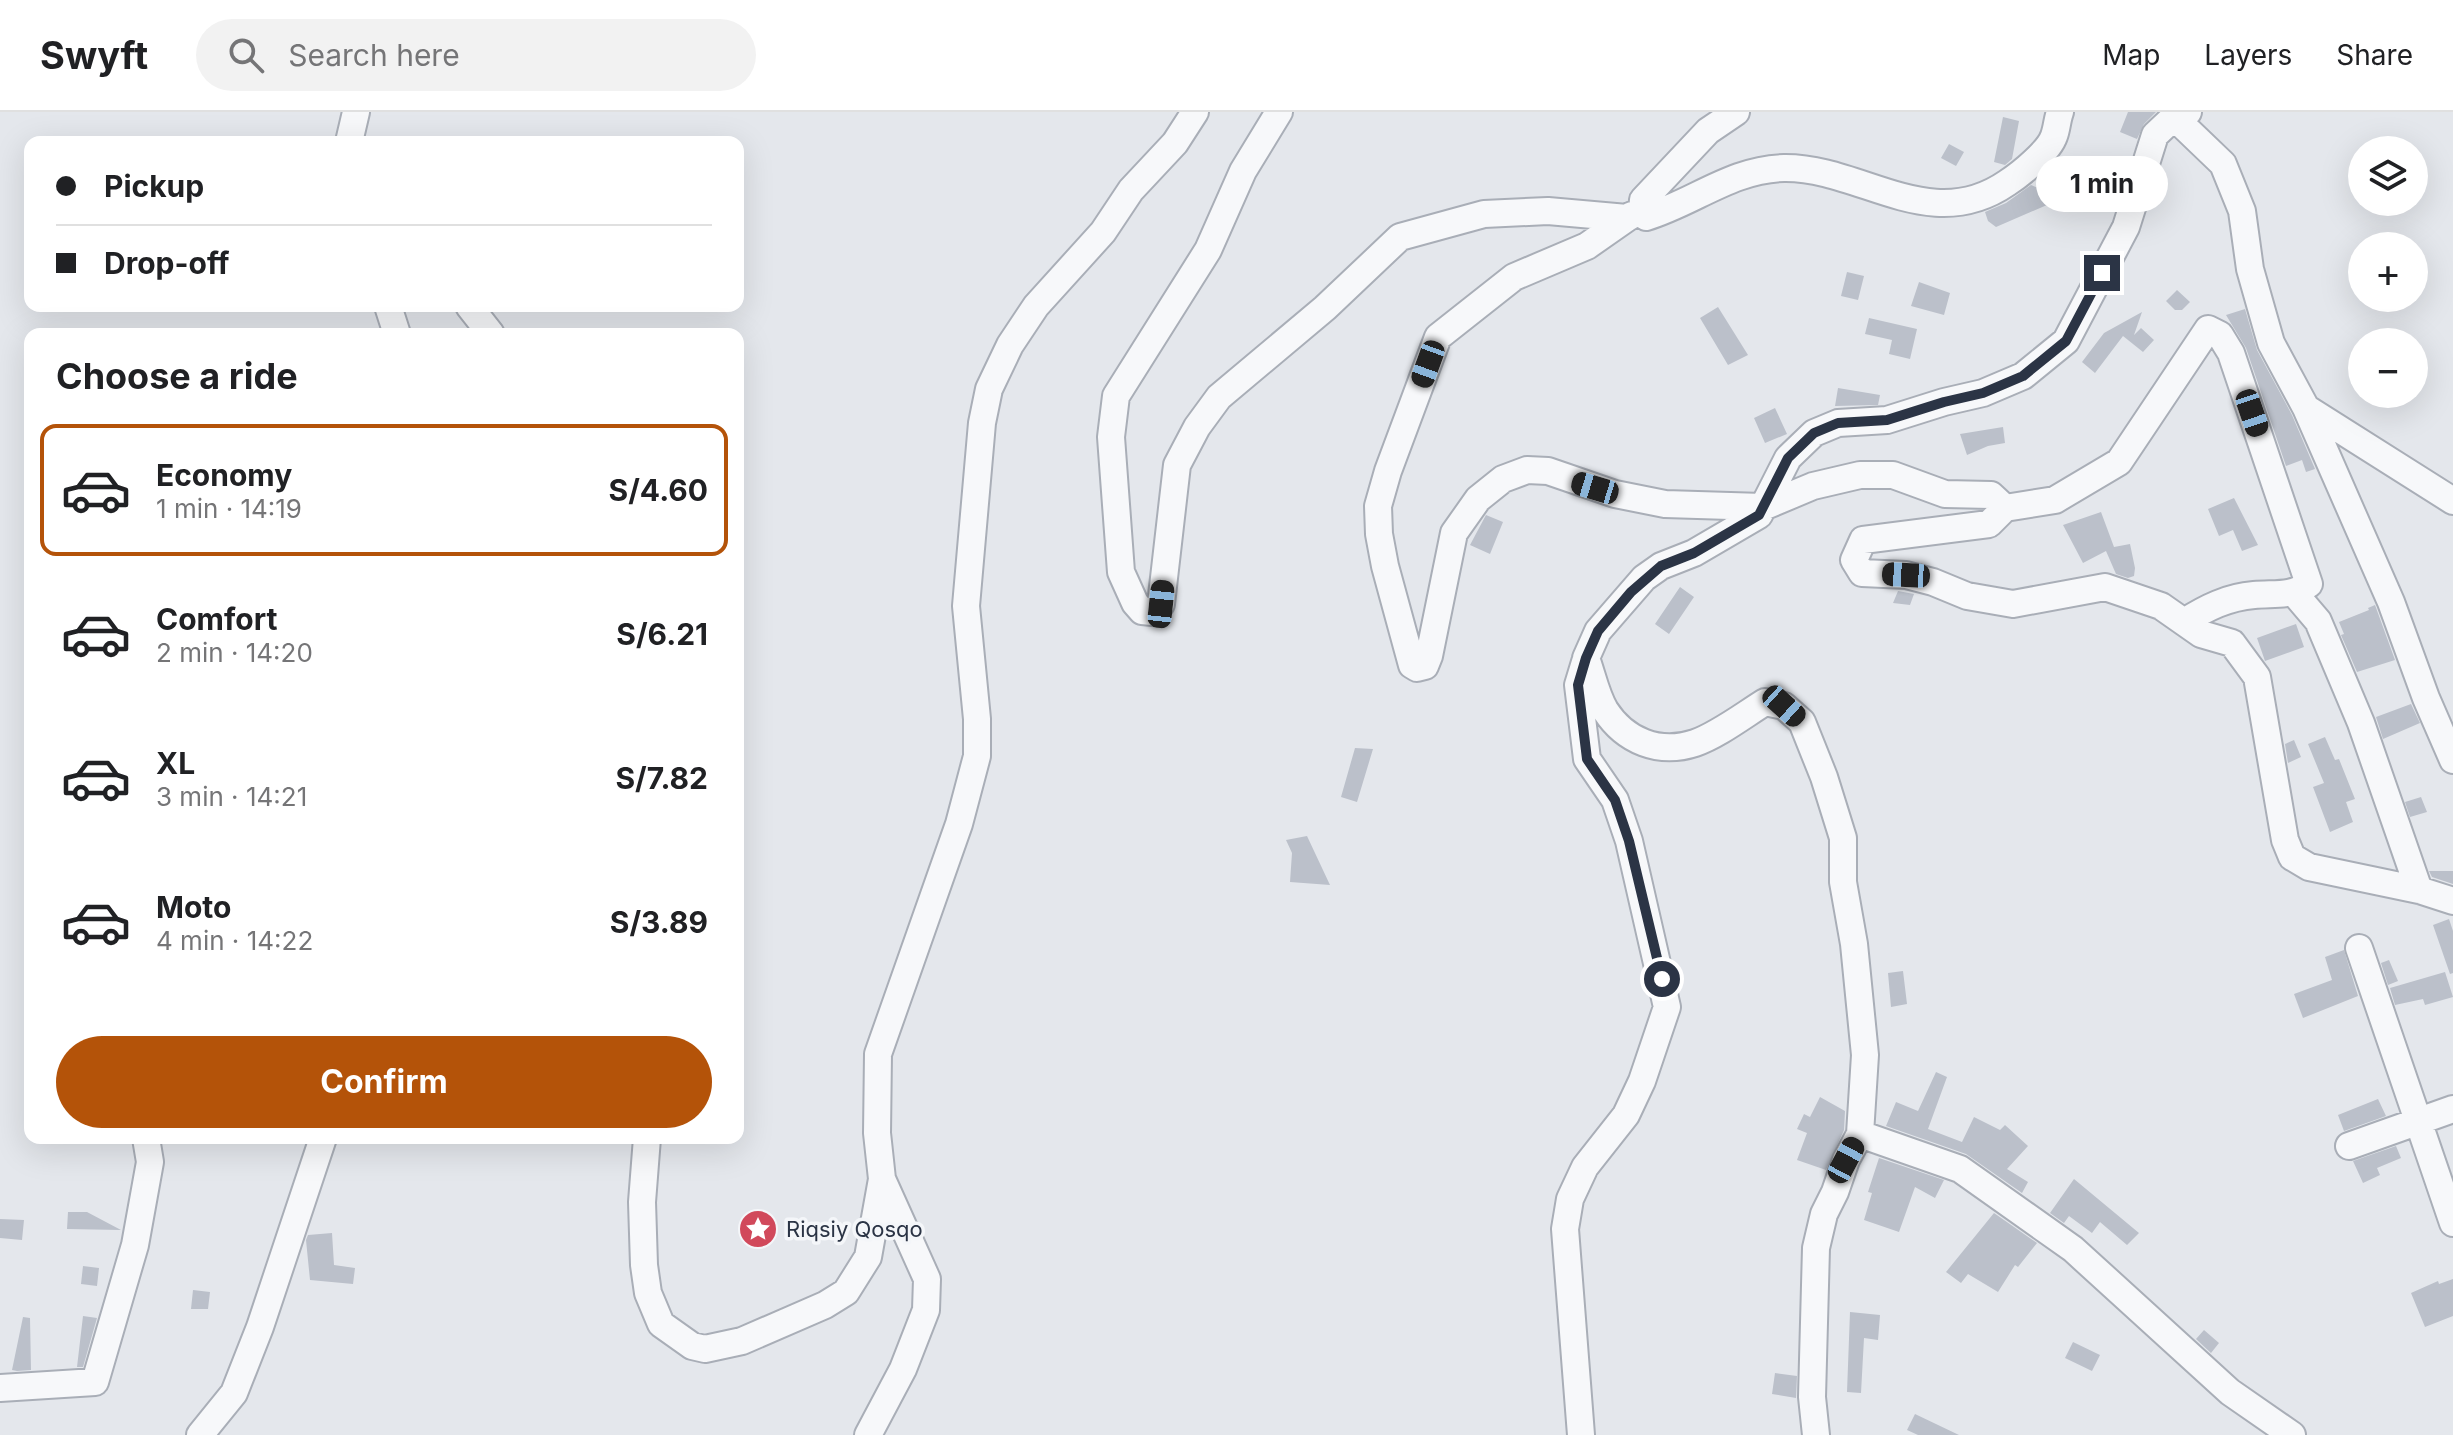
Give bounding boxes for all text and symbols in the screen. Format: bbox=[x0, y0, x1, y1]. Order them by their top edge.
search box bbox=[196, 19, 756, 91]
text: Swyft bbox=[40, 32, 148, 78]
icon: search bbox=[224, 33, 268, 77]
text: Search here bbox=[288, 37, 460, 73]
text: Map bbox=[2102, 38, 2160, 72]
text: Layers bbox=[2204, 38, 2292, 72]
text: Share bbox=[2336, 38, 2413, 72]
map controls bbox=[2348, 136, 2428, 408]
button: layers bbox=[2348, 136, 2428, 216]
callout: 1 min bbox=[2036, 157, 2168, 213]
text: Pickup bbox=[104, 168, 204, 204]
text: 1 min bbox=[2070, 168, 2134, 199]
button: + bbox=[2348, 232, 2428, 312]
text: Drop-off bbox=[104, 245, 230, 281]
route end bbox=[2084, 255, 2120, 291]
button: − bbox=[2348, 328, 2428, 408]
car bbox=[1409, 337, 1447, 391]
text: Choose a ride bbox=[56, 354, 298, 398]
car bbox=[2233, 386, 2271, 440]
icon: car bbox=[60, 454, 132, 526]
text: Economy bbox=[156, 457, 292, 493]
car bbox=[1569, 470, 1621, 506]
text: S/4.60 bbox=[609, 472, 708, 508]
text: 1 min · 14:19 bbox=[156, 493, 302, 524]
car bbox=[1881, 562, 1931, 588]
car bbox=[1147, 579, 1175, 629]
icon: car bbox=[60, 598, 132, 670]
text: Comfort bbox=[156, 601, 277, 637]
text: S/6.21 bbox=[616, 616, 708, 652]
text: 2 min · 14:20 bbox=[156, 637, 313, 668]
car bbox=[1758, 681, 1810, 731]
icon: car bbox=[60, 742, 132, 814]
text: XL bbox=[156, 745, 195, 781]
text: S/7.82 bbox=[615, 760, 708, 796]
text: 3 min · 14:21 bbox=[156, 781, 307, 812]
icon: car bbox=[60, 886, 132, 958]
text: Moto bbox=[156, 889, 231, 925]
text: S/3.89 bbox=[610, 904, 708, 940]
text: 4 min · 14:22 bbox=[156, 925, 313, 956]
route start bbox=[1644, 961, 1680, 997]
button: Confirm bbox=[56, 1036, 712, 1128]
car bbox=[1824, 1133, 1868, 1187]
place icon: Riqsiy Qosqo bbox=[737, 1208, 779, 1250]
place label: Riqsiy Qosqo bbox=[786, 1216, 923, 1242]

